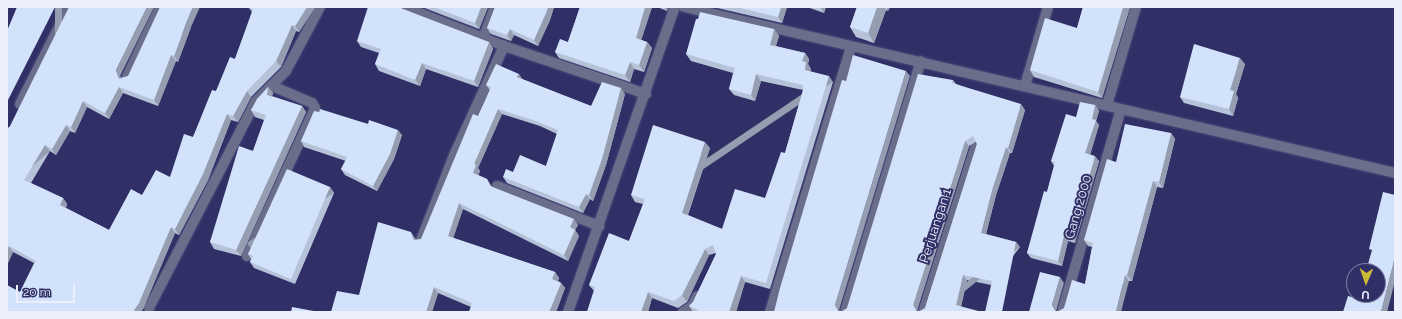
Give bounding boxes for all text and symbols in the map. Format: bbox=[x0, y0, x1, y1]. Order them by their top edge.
street label: Gang 2000 bbox=[1062, 173, 1096, 241]
street label: Perjuangan 1 bbox=[917, 187, 955, 265]
north arrow bbox=[1346, 263, 1386, 303]
scale bar bbox=[18, 277, 77, 303]
text: 20 m bbox=[23, 285, 51, 299]
text: U bbox=[1361, 288, 1370, 301]

